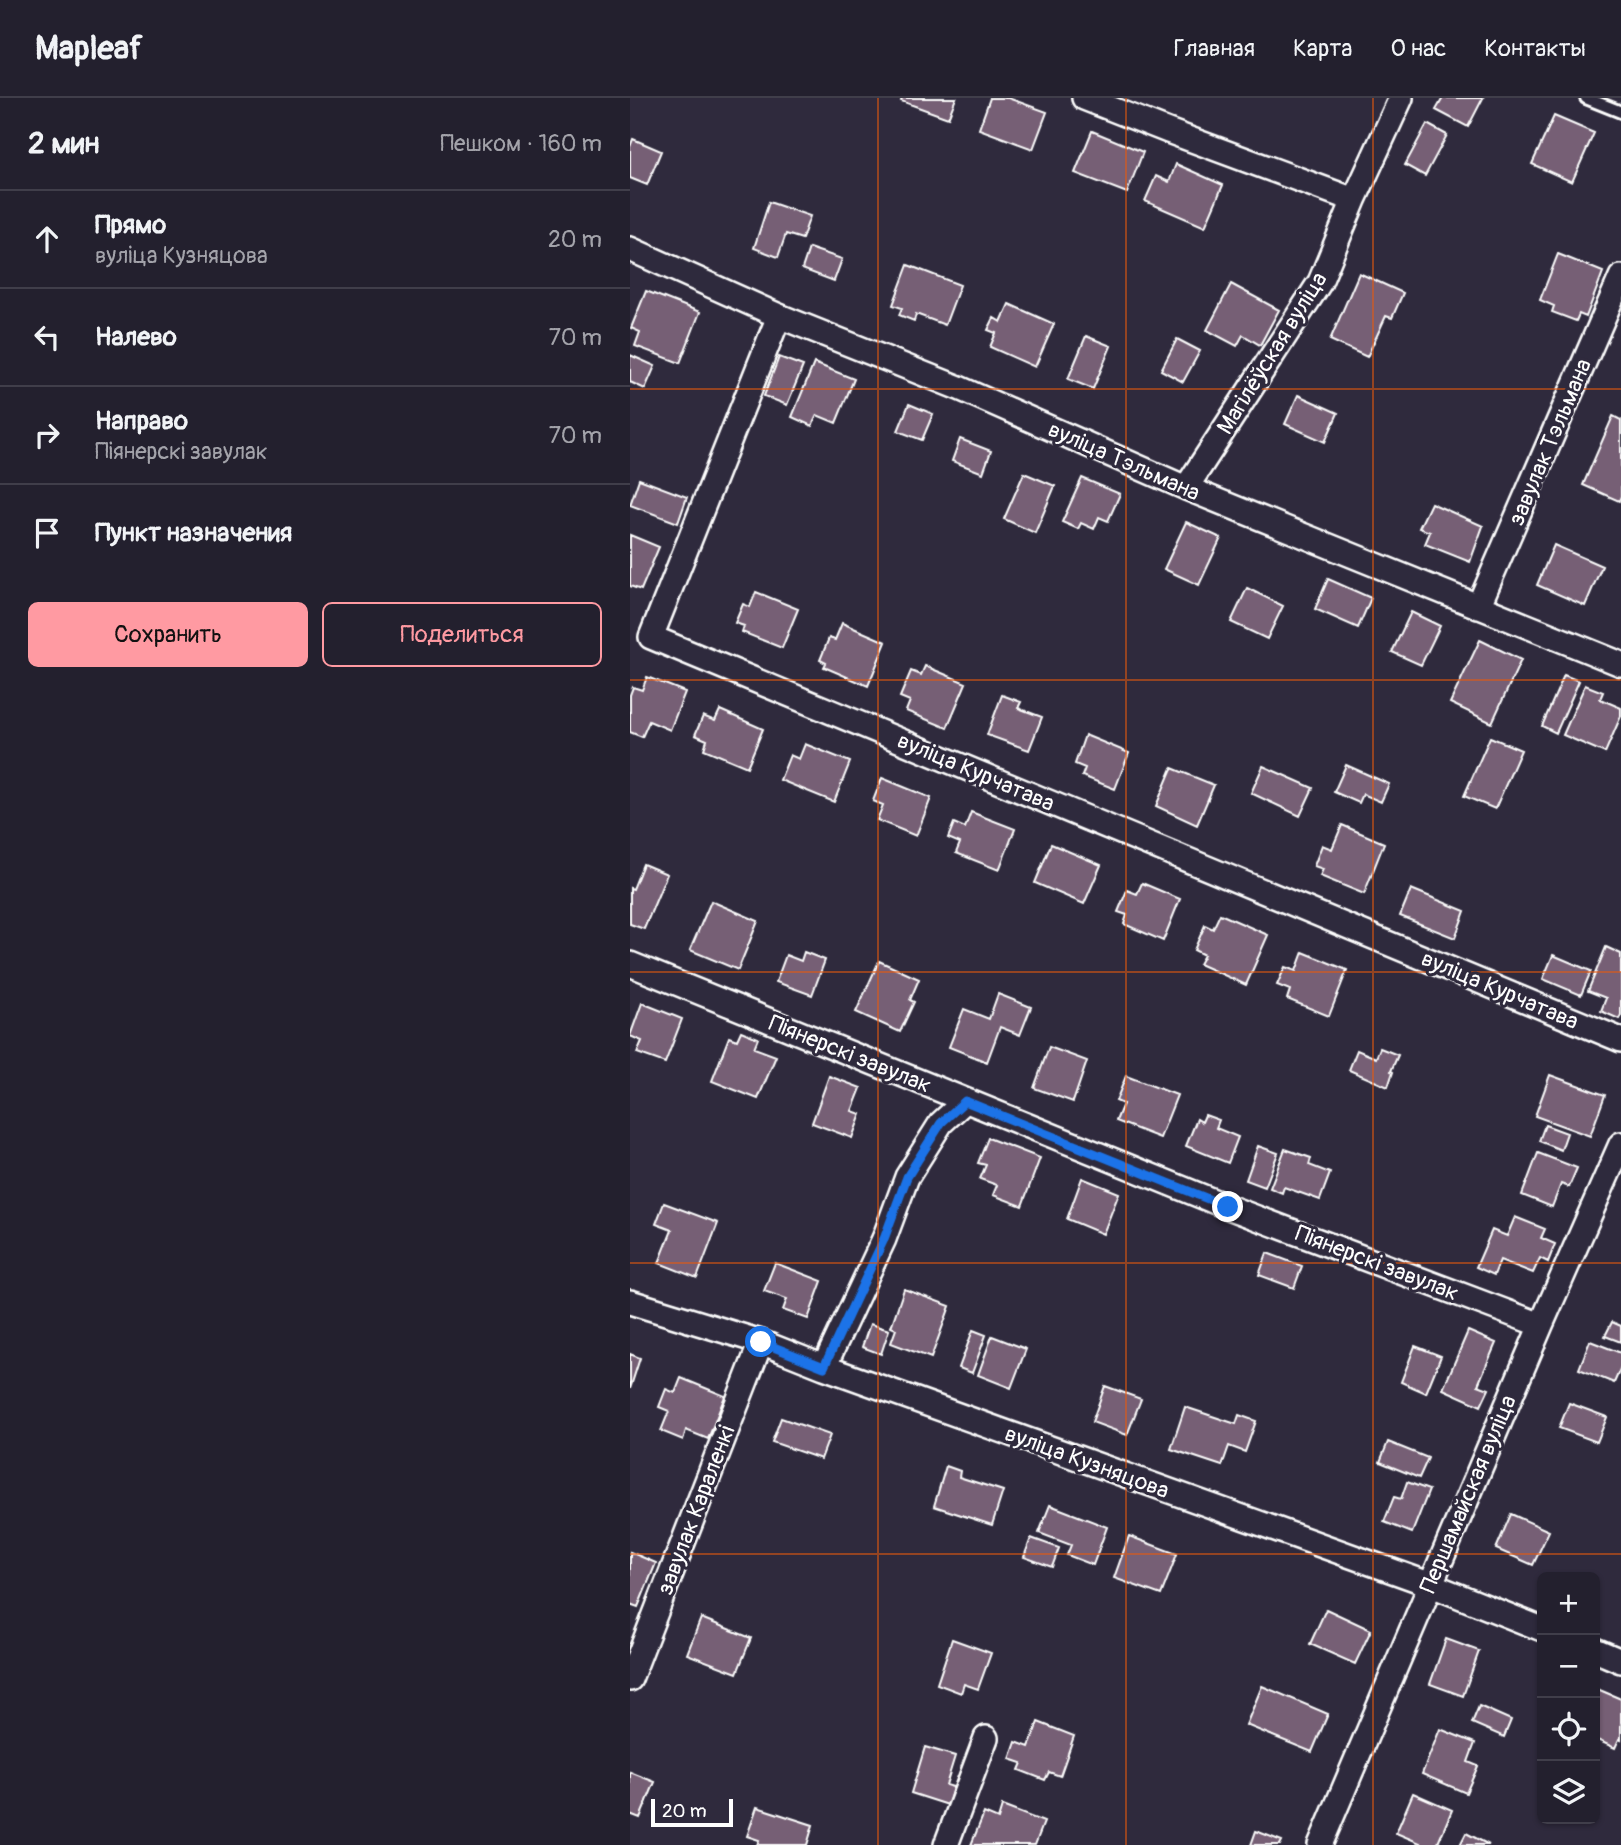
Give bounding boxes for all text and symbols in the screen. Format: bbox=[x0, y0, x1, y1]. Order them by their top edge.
text: Mapleaf bbox=[35, 28, 143, 69]
text: Главная bbox=[1174, 34, 1255, 63]
text: Карта bbox=[1293, 34, 1353, 63]
text: О нас bbox=[1391, 34, 1446, 63]
text: Контакты bbox=[1484, 34, 1586, 63]
text: 2 мин bbox=[28, 125, 99, 162]
text: Пешком · 160 m bbox=[440, 129, 602, 158]
text: Прямо bbox=[95, 209, 166, 241]
icon: ahead bbox=[28, 220, 66, 258]
text: 20 m bbox=[548, 225, 602, 254]
text: вуліца Кузняцова bbox=[95, 241, 268, 270]
street label: Магілёўская вуліца bbox=[1210, 266, 1334, 440]
icon: left bbox=[28, 318, 66, 356]
text: Налево bbox=[95, 321, 177, 353]
text: 70 m bbox=[549, 323, 602, 352]
street label: завулак Тэльмана bbox=[1502, 354, 1598, 530]
text: Направо bbox=[95, 405, 188, 437]
street label: вуліца Тэльмана bbox=[1044, 415, 1204, 507]
icon: right bbox=[28, 416, 66, 454]
text: 70 m bbox=[549, 421, 602, 450]
text: Піянерскі завулак bbox=[95, 437, 268, 466]
icon: arrive bbox=[28, 514, 66, 552]
text: Пункт назначения bbox=[95, 517, 292, 549]
button: Сохранить bbox=[28, 602, 308, 667]
button: Поделиться bbox=[322, 602, 602, 667]
street label: вуліца Курчатава bbox=[893, 726, 1059, 818]
street label: вуліца Курчатава bbox=[1417, 944, 1583, 1036]
street label: Піянерскі завулак bbox=[765, 1008, 936, 1100]
route end bbox=[1212, 1191, 1243, 1222]
street label: Піянерскі завулак bbox=[1291, 1219, 1463, 1308]
route start bbox=[745, 1326, 776, 1357]
street label: Першамайская вуліца bbox=[1413, 1391, 1523, 1597]
street label: вуліца Кузняцова bbox=[1001, 1419, 1173, 1505]
street label: завулак Караленкі bbox=[650, 1421, 742, 1599]
map controls bbox=[1537, 1572, 1600, 1824]
button: + bbox=[1537, 1572, 1600, 1635]
button: − bbox=[1537, 1635, 1600, 1698]
button: locate bbox=[1537, 1698, 1600, 1761]
button: layers bbox=[1537, 1761, 1600, 1824]
scale bar bbox=[651, 1796, 733, 1828]
text: 20 m bbox=[662, 1799, 707, 1823]

